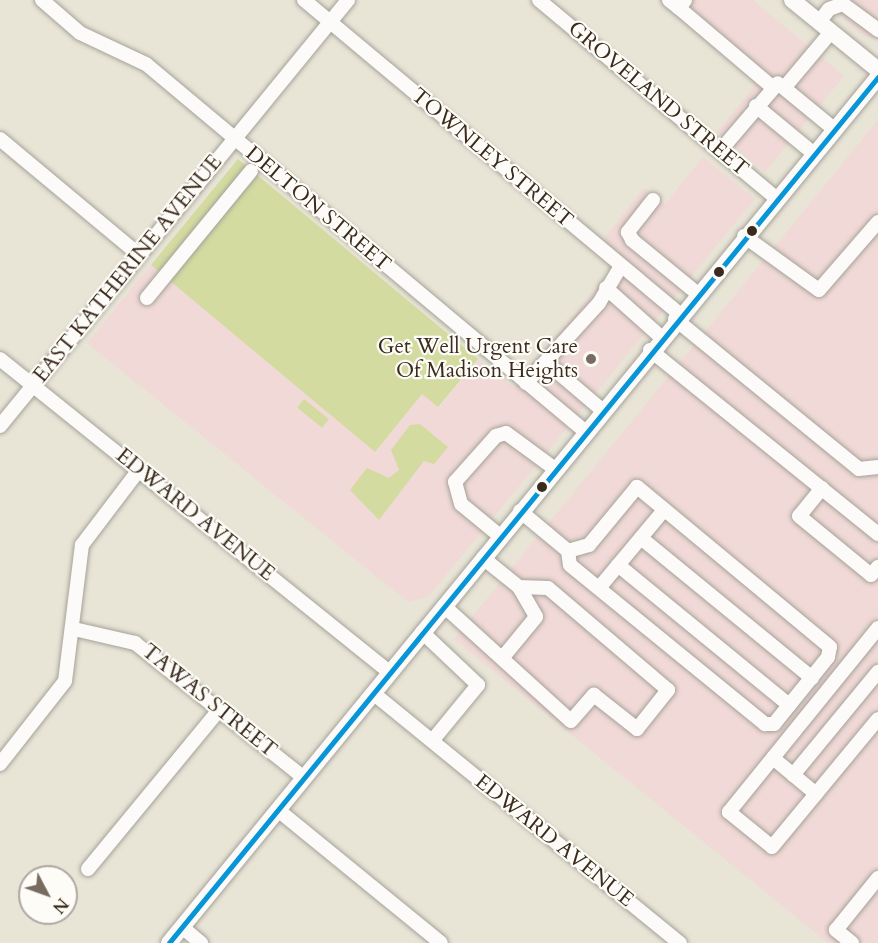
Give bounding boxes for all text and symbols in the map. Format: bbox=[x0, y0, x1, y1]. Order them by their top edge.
street label: GROVELAND STREET bbox=[563, 16, 753, 182]
street label: TOWNLEY STREET bbox=[406, 83, 578, 233]
street label: DELTON STREET bbox=[240, 141, 396, 277]
street label: EAST KATHERINE AVENUE bbox=[28, 150, 228, 388]
unlabelled marker bbox=[746, 225, 758, 237]
unlabelled marker bbox=[713, 266, 725, 278]
place label: Get Well Urgent Care Of Madison Heights bbox=[378, 334, 578, 384]
marker: Get Well Urgent Care Of Madison Heights bbox=[582, 350, 600, 368]
street label: EDWARD AVENUE bbox=[111, 443, 279, 587]
unlabelled marker bbox=[536, 481, 548, 493]
street label: TAWAS STREET bbox=[136, 639, 282, 763]
street label: EDWARD AVENUE bbox=[470, 769, 638, 913]
north arrow bbox=[18, 865, 78, 925]
text: N bbox=[47, 893, 73, 918]

